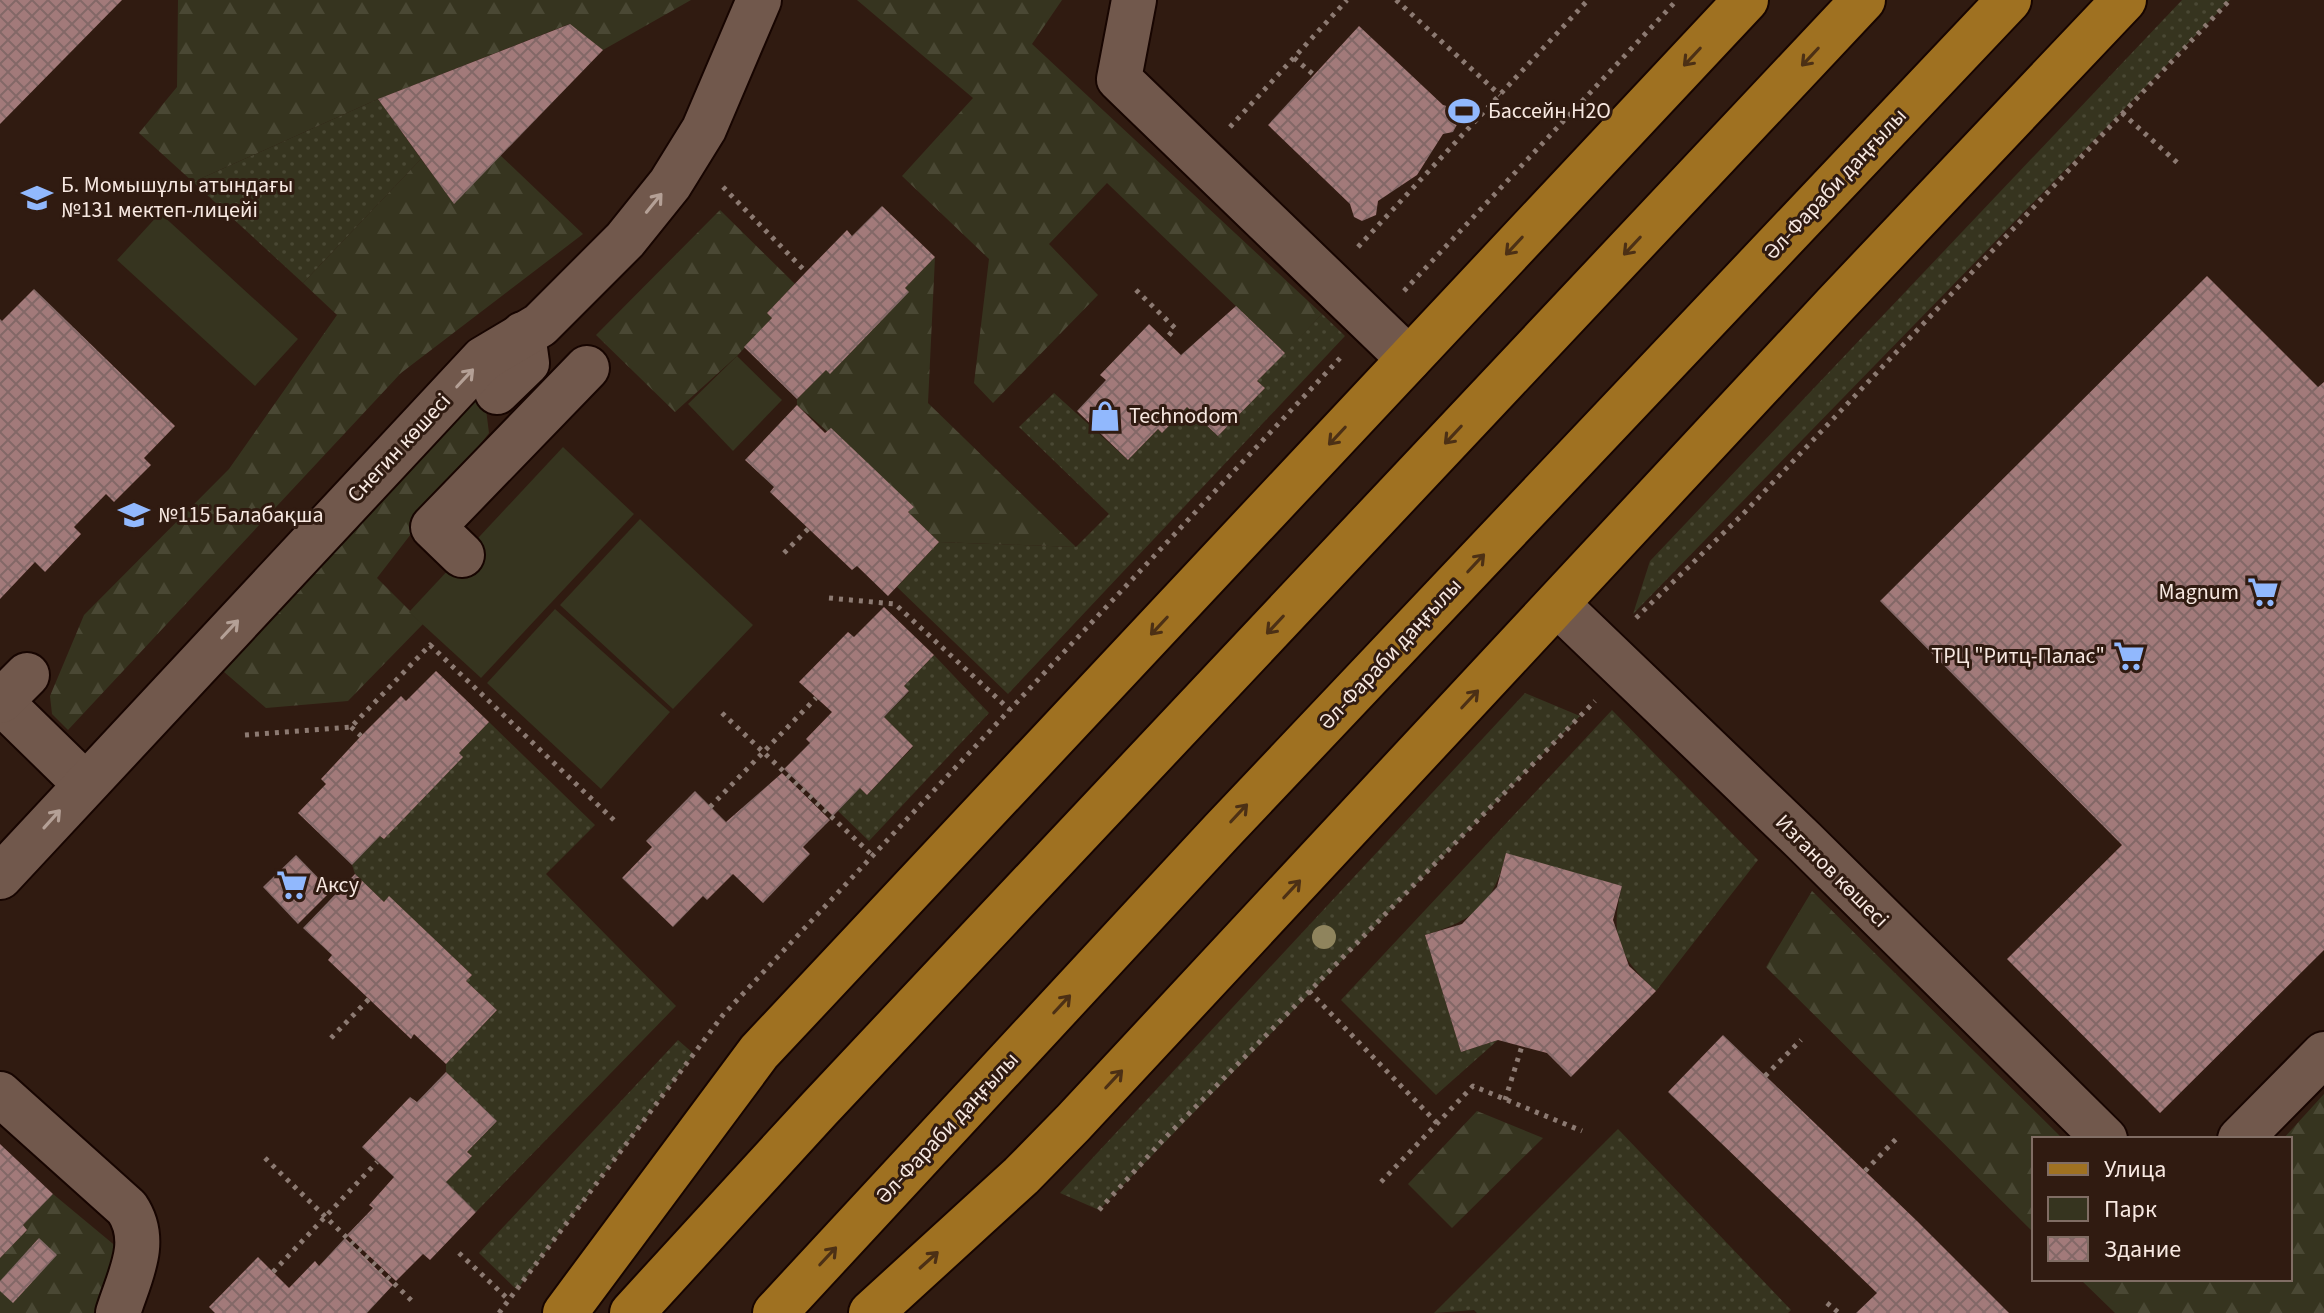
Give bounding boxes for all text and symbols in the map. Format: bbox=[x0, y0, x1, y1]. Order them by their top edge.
one-way arrow bbox=[1683, 47, 1702, 67]
one-way arrow bbox=[1801, 47, 1820, 66]
sports icon: Бассейн H2O bbox=[1447, 94, 1481, 128]
place label: Бассейн H2O bbox=[1488, 95, 1611, 127]
street label: Әл-Фараби даңғылы bbox=[1756, 101, 1914, 267]
place label: Б. Момышұлы атындағы №131 мектеп-лицейі bbox=[61, 169, 293, 226]
school or university icon: Б. Момышұлы атындағы №131 мектеп-лицейі bbox=[20, 181, 54, 215]
one-way arrow bbox=[645, 193, 663, 214]
one-way arrow bbox=[1506, 236, 1524, 256]
one-way arrow bbox=[1622, 236, 1641, 256]
one-way arrow bbox=[455, 368, 474, 388]
street label: Снегин көшесі bbox=[340, 386, 458, 510]
shop icon: Technodom bbox=[1088, 399, 1122, 433]
place label: Technodom bbox=[1129, 400, 1239, 432]
one-way arrow bbox=[1445, 425, 1463, 445]
one-way arrow bbox=[1327, 426, 1346, 446]
school or university icon: №115 Балабақша bbox=[117, 498, 151, 532]
place label: №115 Балабақша bbox=[158, 499, 324, 531]
one-way arrow bbox=[1466, 554, 1484, 574]
street label: Әл-Фараби даңғылы bbox=[1311, 571, 1469, 737]
supermarket icon: Magnum bbox=[2246, 575, 2280, 609]
place label: Magnum bbox=[2159, 576, 2239, 608]
one-way arrow bbox=[1267, 614, 1285, 634]
one-way arrow bbox=[1149, 616, 1168, 636]
one-way arrow bbox=[220, 620, 238, 640]
supermarket icon: ТРЦ "Ритц-Палас" bbox=[2112, 639, 2146, 673]
place label: ТРЦ "Ритц-Палас" bbox=[1931, 640, 2105, 672]
one-way arrow bbox=[1460, 689, 1479, 709]
one-way arrow bbox=[1230, 803, 1249, 823]
street label: Изганов көшесі bbox=[1768, 807, 1896, 935]
one-way arrow bbox=[43, 810, 61, 830]
supermarket icon: Аксу bbox=[275, 868, 309, 902]
place label: Аксу bbox=[316, 869, 360, 901]
one-way arrow bbox=[1282, 880, 1301, 899]
one-way arrow bbox=[1053, 994, 1072, 1014]
street label: Әл-Фараби даңғылы bbox=[868, 1045, 1026, 1211]
one-way arrow bbox=[1105, 1069, 1123, 1089]
legend bbox=[2032, 1137, 2292, 1281]
text: Улица bbox=[2104, 1152, 2166, 1187]
text: Парк bbox=[2104, 1192, 2157, 1227]
text: Здание bbox=[2104, 1232, 2181, 1267]
one-way arrow bbox=[819, 1246, 838, 1266]
one-way arrow bbox=[918, 1252, 938, 1270]

